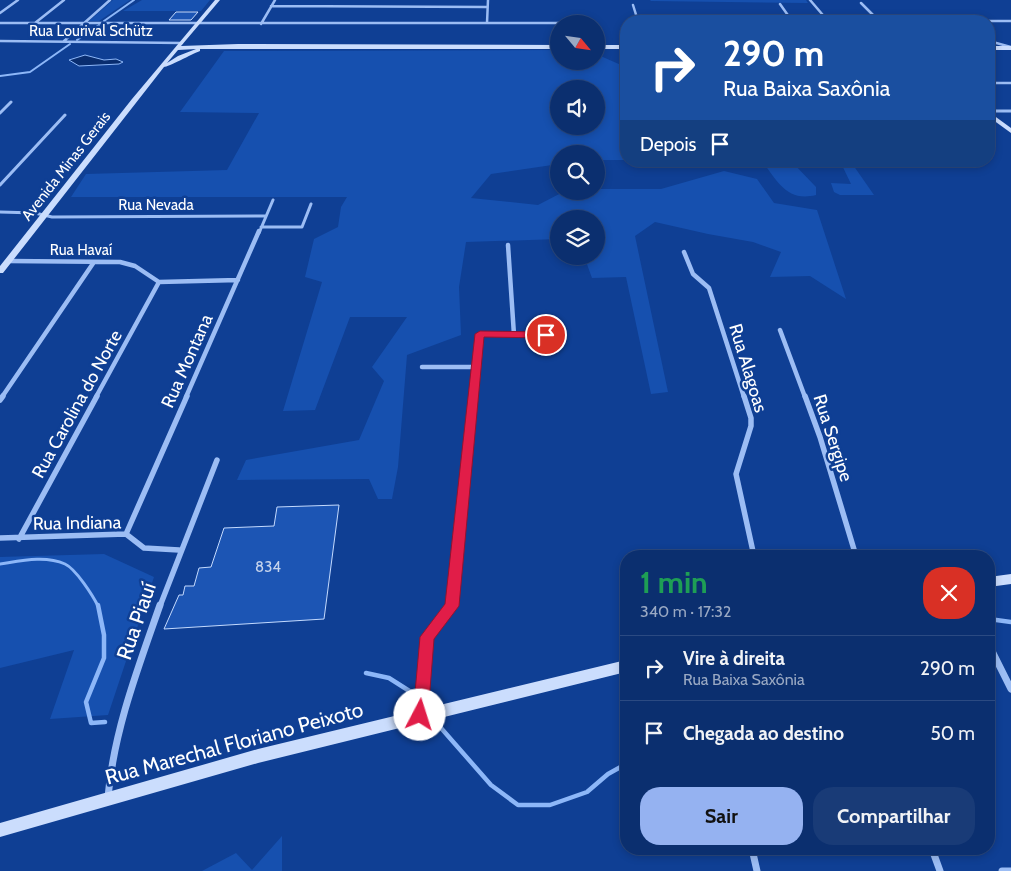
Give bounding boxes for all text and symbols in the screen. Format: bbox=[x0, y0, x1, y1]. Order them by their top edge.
north arrow bbox=[550, 15, 605, 70]
map controls bbox=[550, 15, 605, 265]
street label: Rua Lourival Schütz bbox=[29, 22, 153, 40]
text: 290 m bbox=[723, 32, 824, 75]
icon: right bbox=[640, 35, 705, 100]
text: Rua Baixa Saxônia bbox=[723, 75, 890, 102]
button: sound bbox=[550, 80, 605, 135]
street label: Avenida Minas Gerais bbox=[18, 108, 114, 224]
icon: arrive bbox=[706, 130, 734, 158]
text: Depois bbox=[640, 133, 696, 156]
button: search bbox=[550, 145, 605, 200]
street label: Rua Nevada bbox=[118, 196, 194, 214]
button: layers bbox=[550, 210, 605, 265]
street label: Rua Havaí bbox=[50, 241, 112, 259]
street label: Rua Montana bbox=[157, 310, 218, 411]
pin bbox=[525, 314, 567, 356]
icon: arrive bbox=[532, 321, 560, 349]
street label: Rua Alagoas bbox=[724, 321, 772, 415]
street label: Rua Carolina do Norte bbox=[27, 326, 127, 482]
street label: Rua Sergipe bbox=[809, 392, 857, 484]
street label: Rua Indiana bbox=[33, 511, 122, 535]
house number: 834 bbox=[255, 558, 281, 576]
text: 1 min bbox=[640, 564, 708, 601]
button: close bbox=[923, 567, 975, 619]
street label: Rua Piauí bbox=[111, 579, 161, 663]
text: 340 m · 17:32 bbox=[640, 602, 731, 621]
text: Vire à direita bbox=[683, 647, 785, 670]
icon: right bbox=[640, 654, 668, 682]
text: 290 m bbox=[920, 657, 975, 680]
text: Rua Baixa Saxônia bbox=[683, 670, 805, 689]
position arrow bbox=[393, 688, 445, 740]
street label: Rua Marechal Floriano Peixoto bbox=[102, 696, 366, 790]
icon: arrive bbox=[640, 719, 668, 747]
text: Chegada ao destino bbox=[683, 722, 844, 745]
text: 50 m bbox=[931, 722, 975, 745]
button: Sair bbox=[640, 787, 803, 845]
button: Compartilhar bbox=[813, 787, 975, 845]

